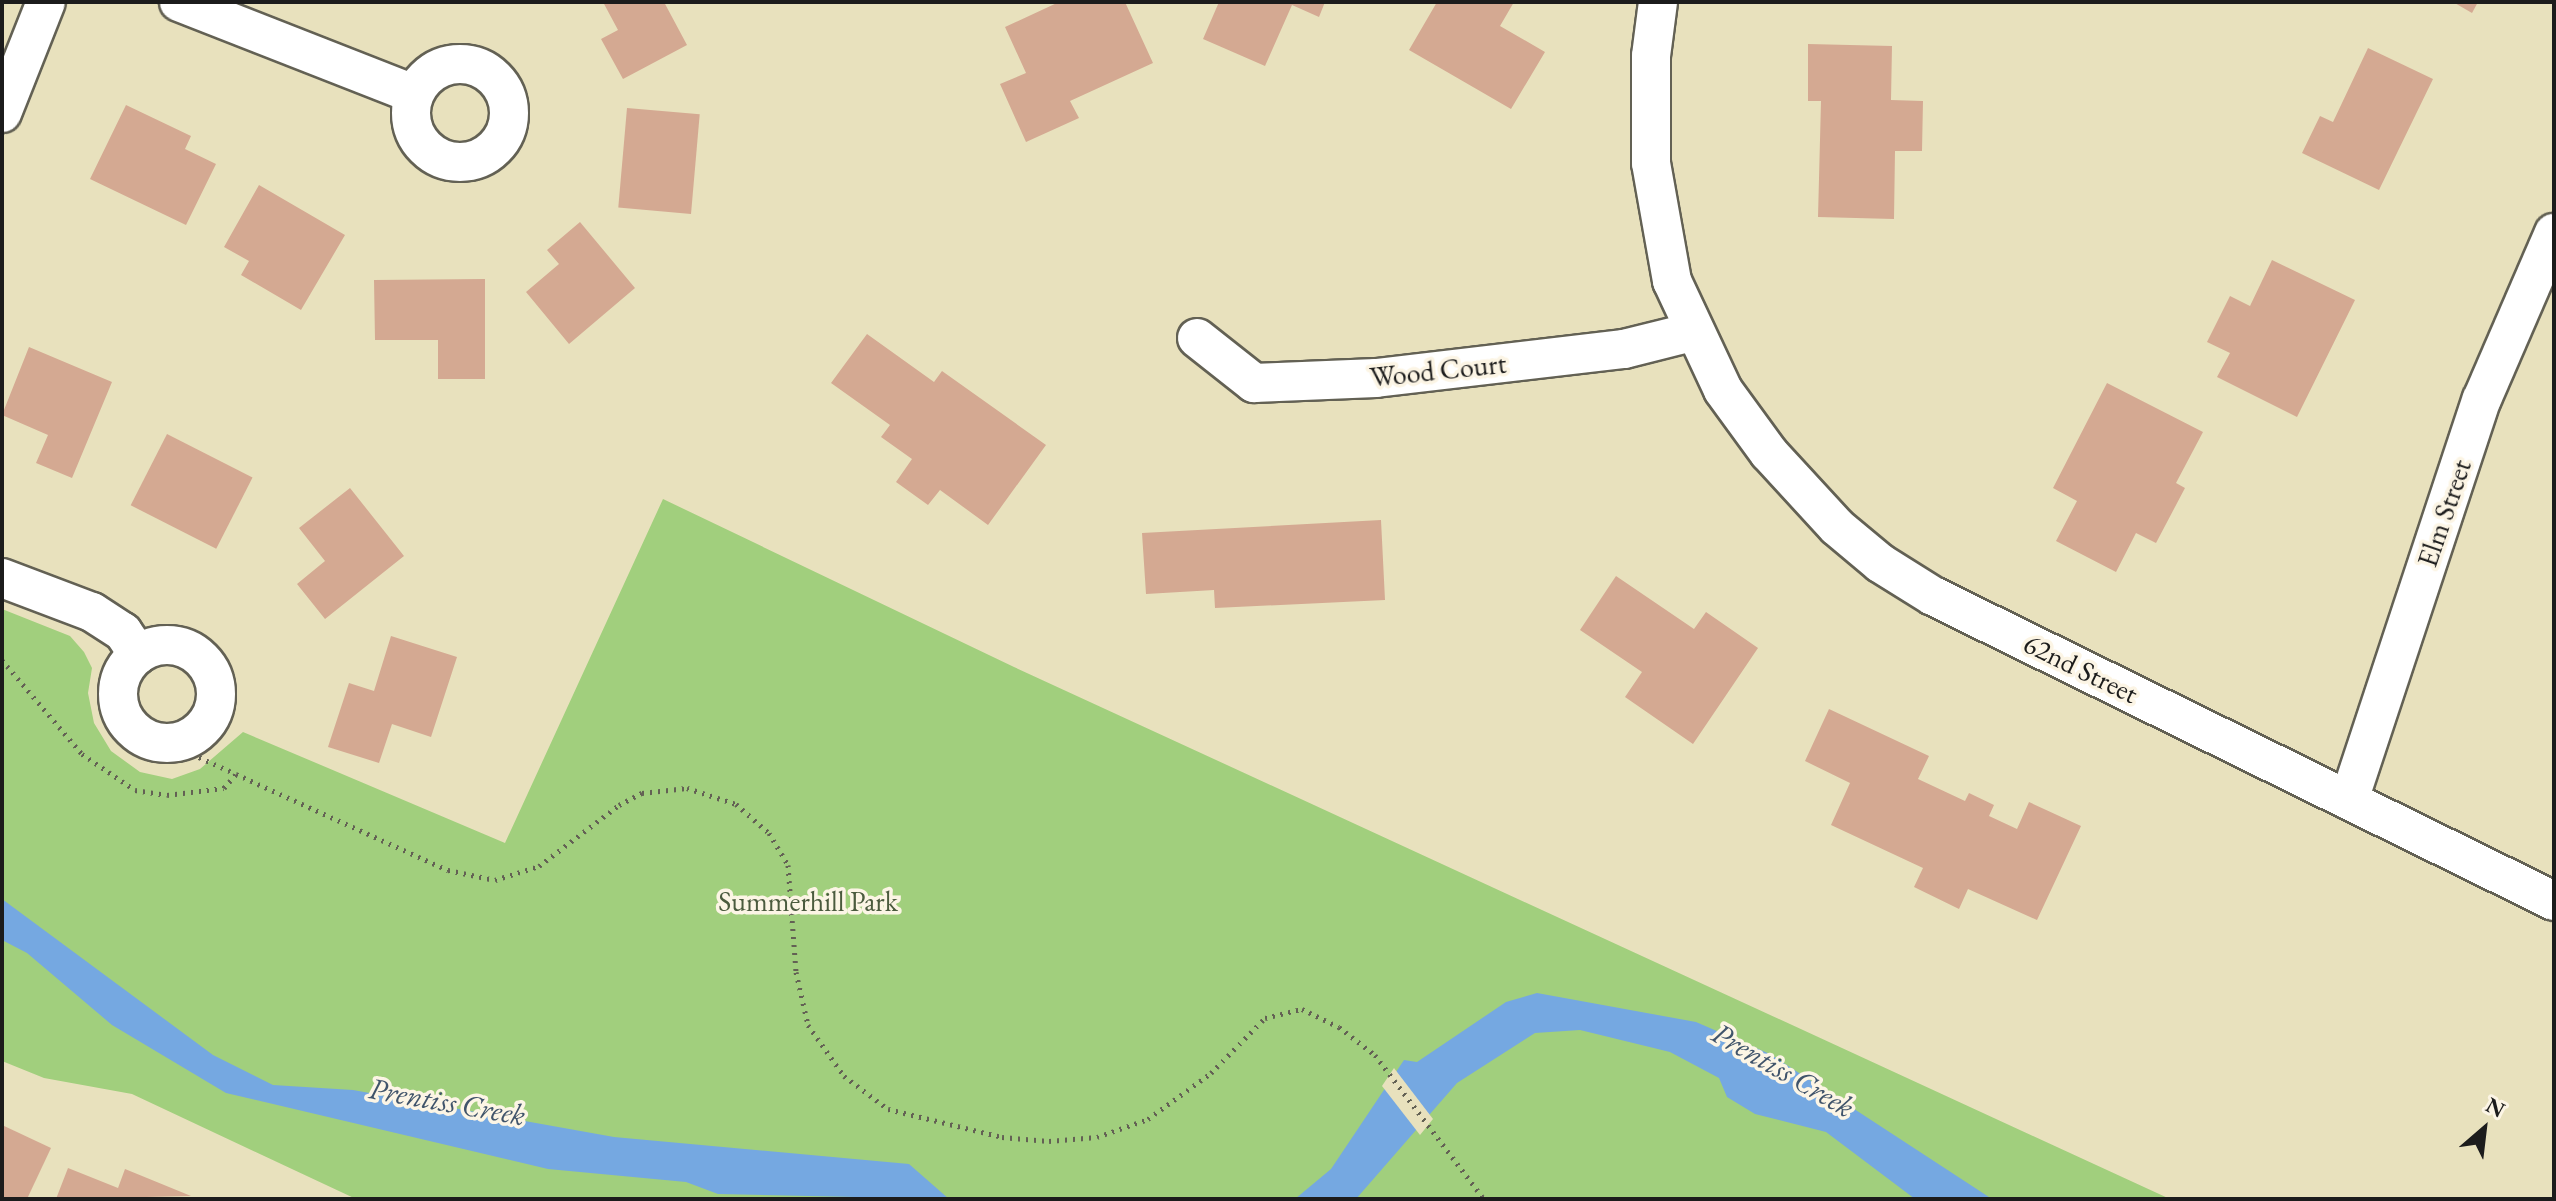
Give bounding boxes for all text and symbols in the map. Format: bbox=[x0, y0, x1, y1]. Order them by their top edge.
street label: Wood Court bbox=[1368, 346, 1508, 394]
street label: Elm Street bbox=[2410, 455, 2478, 571]
street label: 62nd Street bbox=[2018, 626, 2144, 710]
park label: Summerhill Park bbox=[718, 884, 898, 918]
water label: Prentiss Creek bbox=[1706, 1015, 1860, 1125]
water label: Prentiss Creek bbox=[366, 1071, 528, 1133]
north arrow bbox=[2444, 1089, 2524, 1169]
text: N bbox=[2481, 1090, 2510, 1124]

